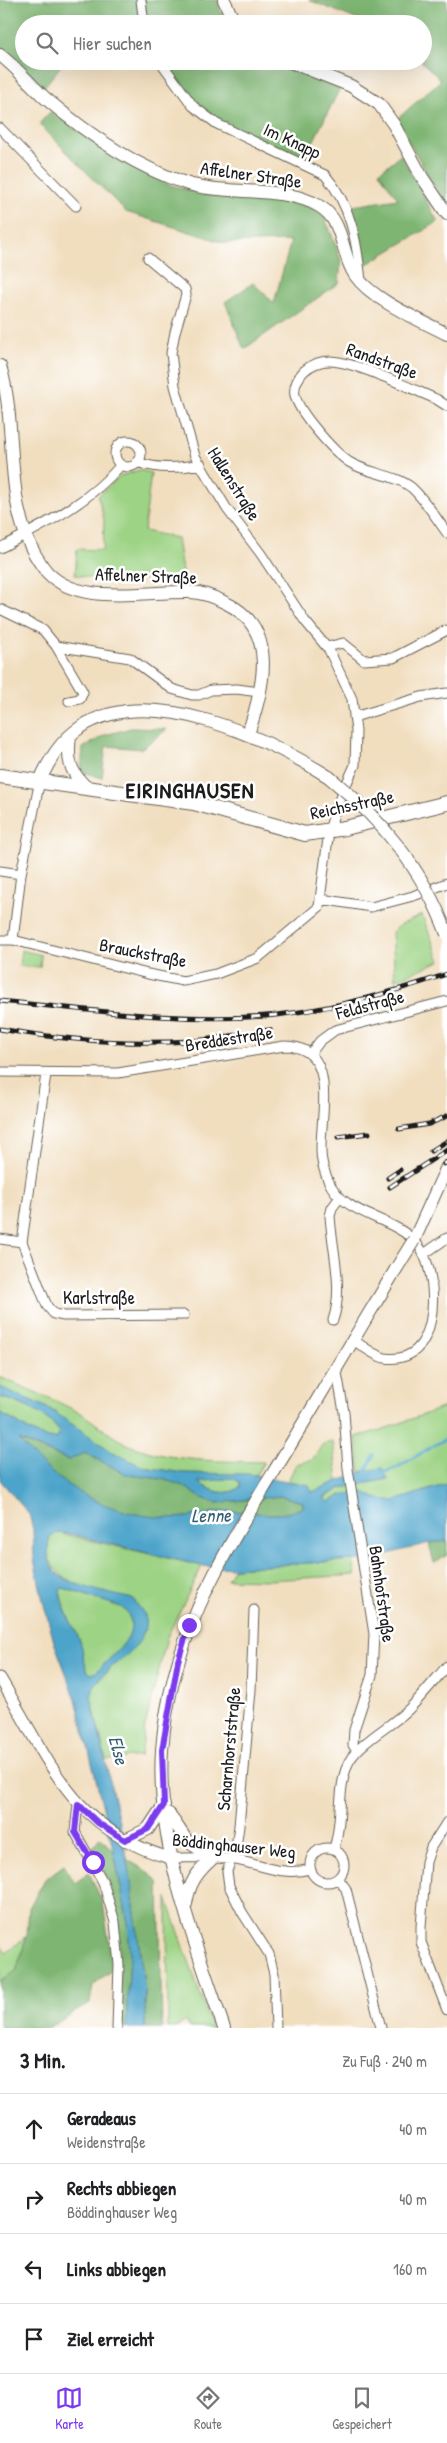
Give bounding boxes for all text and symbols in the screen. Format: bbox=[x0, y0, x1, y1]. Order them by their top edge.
search box bbox=[15, 15, 432, 70]
icon: search bbox=[33, 29, 61, 57]
text: Hier suchen bbox=[73, 30, 152, 56]
street label: Im Knapp bbox=[259, 116, 325, 165]
street label: Affelner Straße bbox=[199, 155, 303, 194]
street label: Randstraße bbox=[343, 336, 421, 385]
street label: Hallenstraße bbox=[202, 442, 267, 525]
street label: Affelner Straße bbox=[95, 561, 197, 590]
district label: EIRINGHAUSEN bbox=[126, 775, 254, 805]
street label: Reichsstraße bbox=[308, 783, 396, 826]
street label: Brauckstraße bbox=[97, 932, 189, 973]
street label: Feldstraße bbox=[332, 983, 407, 1026]
street label: Breddestraße bbox=[183, 1019, 274, 1058]
street label: Karlstraße bbox=[63, 1285, 135, 1310]
water label: Lenne bbox=[191, 1502, 232, 1528]
street label: Bahnhofstraße bbox=[363, 1544, 402, 1644]
route end bbox=[178, 1614, 201, 1637]
street label: Scharnhorststraße bbox=[211, 1686, 246, 1812]
water label: Else bbox=[103, 1733, 136, 1768]
street label: Böddinghauser Weg bbox=[171, 1827, 297, 1864]
route start bbox=[82, 1851, 105, 1874]
text: 3 Min. bbox=[20, 2046, 65, 2075]
text: Zu Fuß · 240 m bbox=[342, 2050, 427, 2072]
text: Geradeaus bbox=[67, 2105, 136, 2131]
icon: ahead bbox=[20, 2115, 48, 2143]
text: 40 m bbox=[399, 2118, 427, 2140]
text: Weidenstraße bbox=[67, 2131, 146, 2153]
text: Rechts abbiegen bbox=[67, 2175, 176, 2201]
icon: right bbox=[20, 2185, 48, 2213]
text: 40 m bbox=[399, 2188, 427, 2210]
text: Böddinghauser Weg bbox=[67, 2201, 177, 2223]
icon: left bbox=[20, 2255, 48, 2283]
text: Links abbiegen bbox=[67, 2256, 166, 2282]
text: 160 m bbox=[393, 2258, 427, 2280]
icon: arrive bbox=[20, 2325, 48, 2353]
text: Ziel erreicht bbox=[67, 2326, 154, 2352]
tab: Karte bbox=[55, 2384, 84, 2433]
tab: Route bbox=[194, 2384, 222, 2433]
tab: Gespeichert bbox=[332, 2384, 392, 2433]

